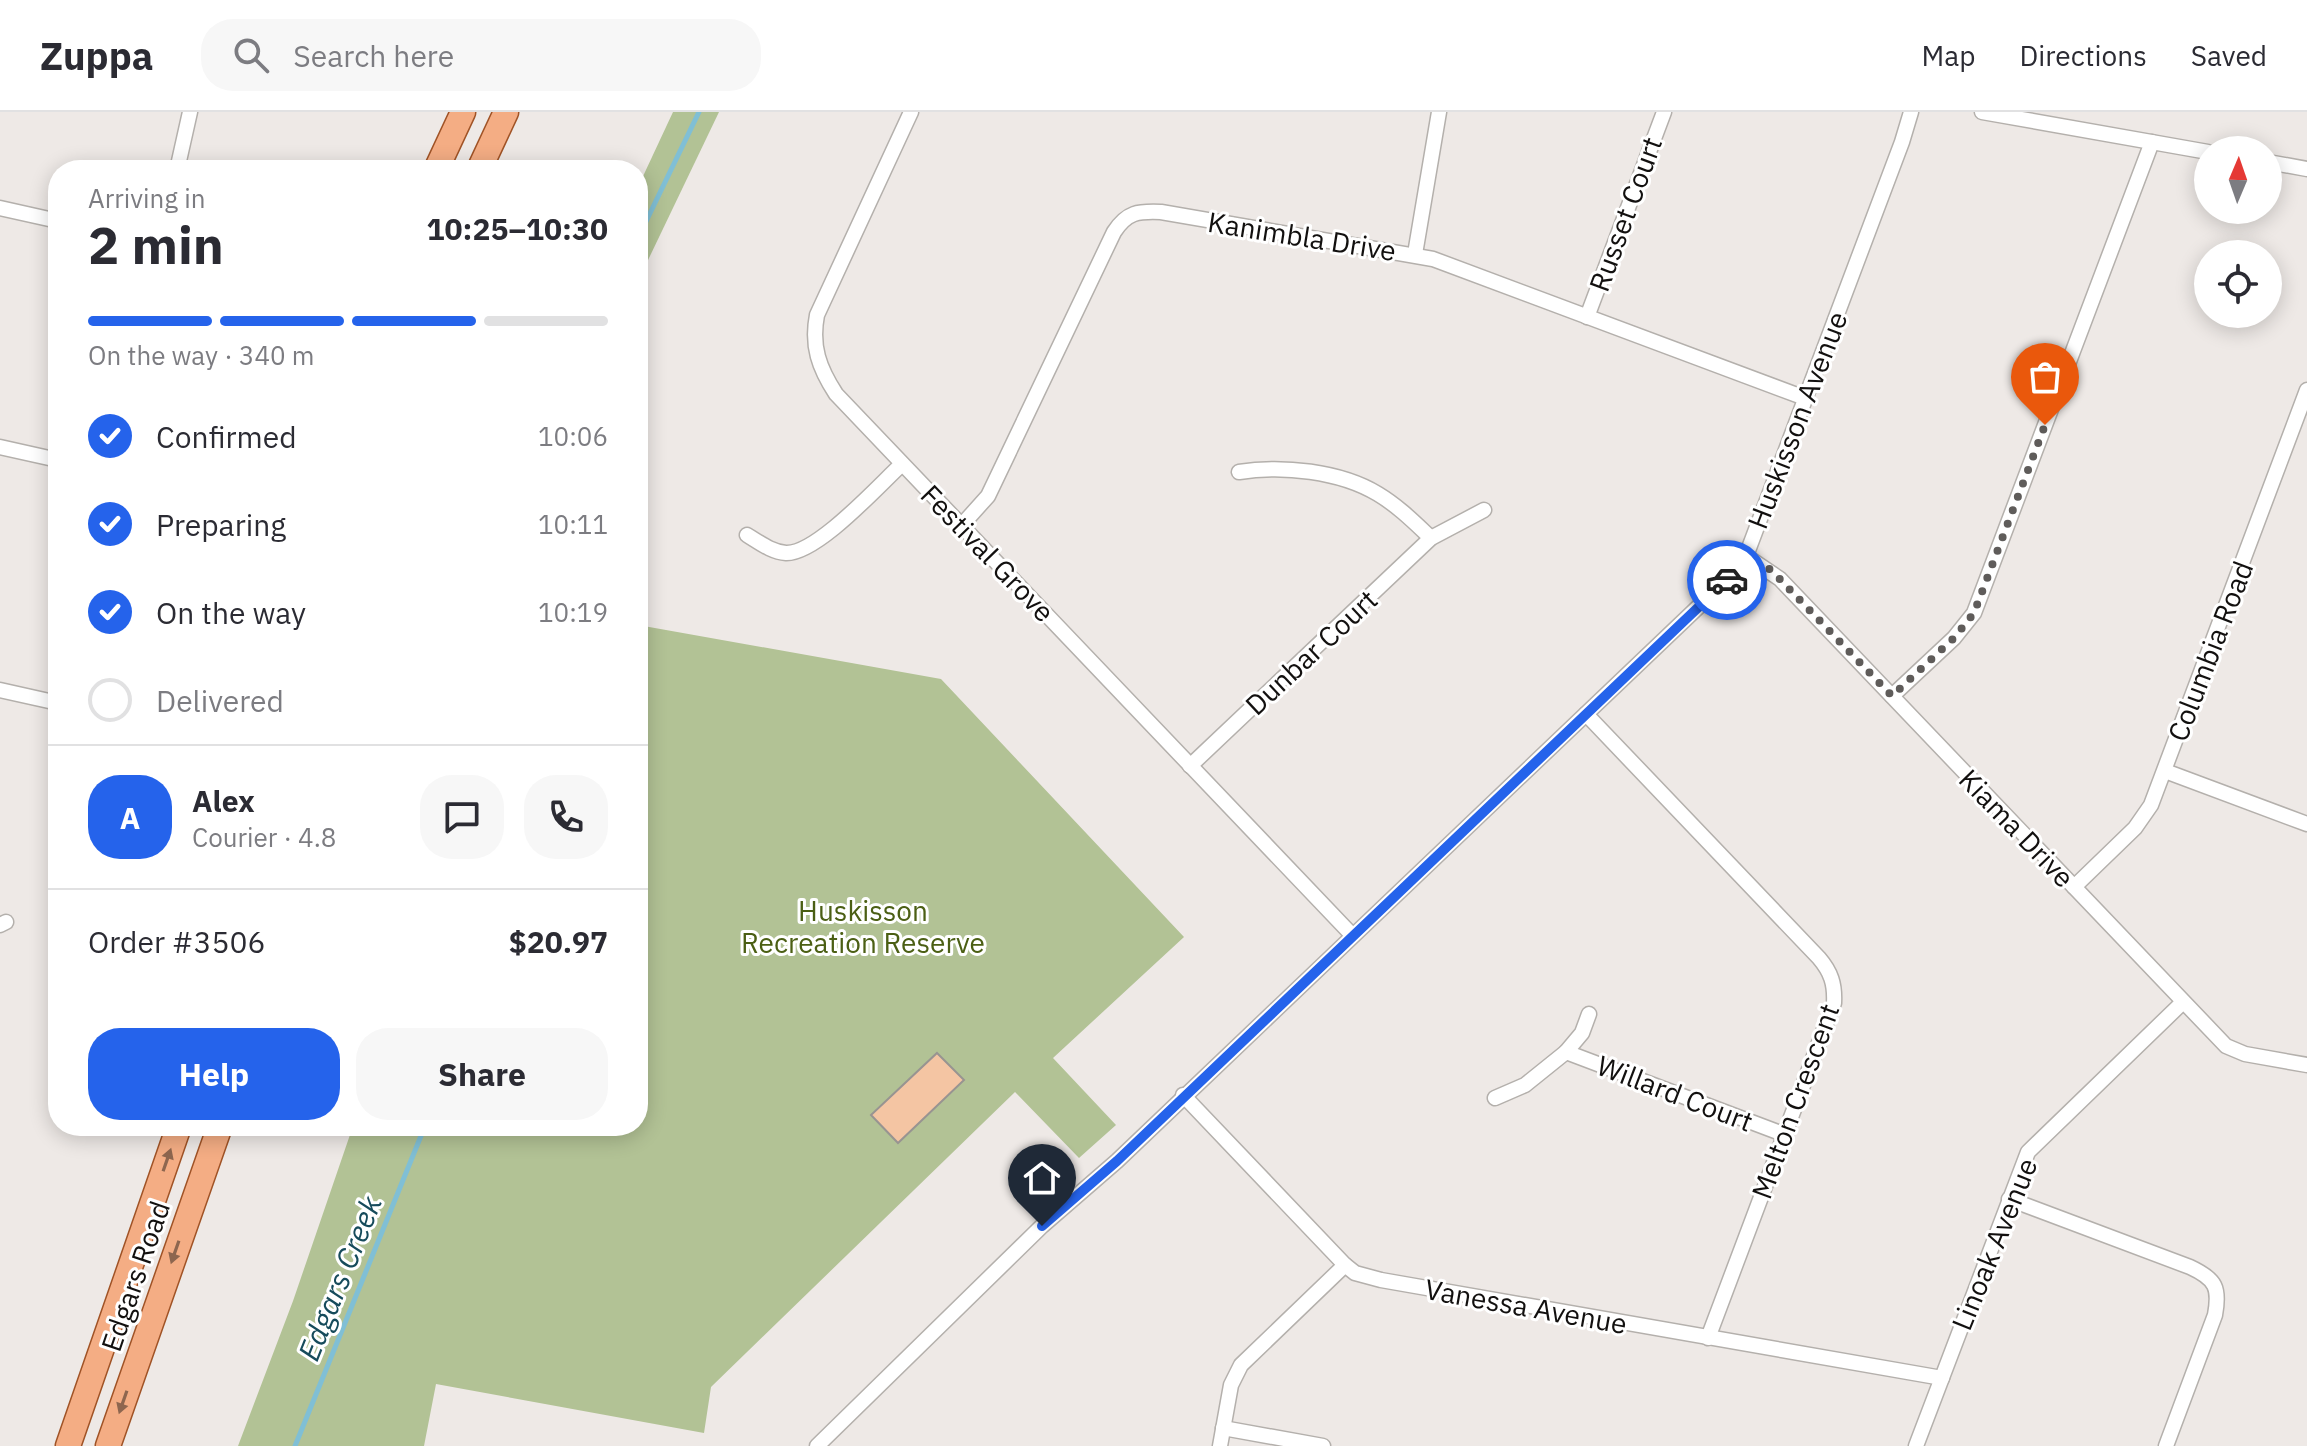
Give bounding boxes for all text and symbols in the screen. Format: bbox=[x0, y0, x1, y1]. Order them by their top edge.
search box bbox=[201, 19, 761, 91]
text: Zuppa bbox=[40, 31, 153, 80]
icon: search bbox=[229, 33, 273, 77]
text: Search here bbox=[293, 36, 454, 75]
text: Map bbox=[1921, 37, 1975, 74]
text: Directions bbox=[2019, 37, 2147, 74]
text: Saved bbox=[2191, 37, 2267, 74]
street label: Russet Court bbox=[1580, 132, 1670, 296]
north arrow bbox=[2194, 136, 2282, 224]
map controls bbox=[2194, 136, 2282, 328]
text: Arriving in bbox=[88, 181, 205, 215]
street label: Kanimbla Drive bbox=[1205, 203, 1399, 269]
text: 10:25–10:30 bbox=[427, 209, 608, 248]
text: 2 min bbox=[88, 211, 224, 278]
button: locate bbox=[2194, 240, 2282, 328]
street label: Huskisson Avenue bbox=[1739, 306, 1855, 534]
text: On the way · 340 m bbox=[88, 338, 314, 372]
pin bbox=[2011, 343, 2079, 425]
icon: bag bbox=[2023, 355, 2067, 399]
icon: check bbox=[88, 414, 132, 458]
text: Confirmed bbox=[156, 417, 297, 456]
text: 10:06 bbox=[538, 419, 608, 453]
street label: Festival Grove bbox=[913, 476, 1063, 630]
icon: check bbox=[88, 502, 132, 546]
text: Preparing bbox=[156, 505, 286, 544]
text: 10:11 bbox=[538, 507, 608, 541]
courier bbox=[1687, 540, 1767, 620]
street label: Columbia Road bbox=[2159, 556, 2261, 746]
icon: car bbox=[1705, 558, 1749, 602]
street label: Dunbar Court bbox=[1237, 581, 1385, 723]
icon: check bbox=[88, 590, 132, 634]
text: On the way bbox=[156, 593, 306, 632]
text: 10:19 bbox=[538, 595, 608, 629]
text: Delivered bbox=[156, 681, 284, 720]
street label: Kiama Drive bbox=[1951, 761, 2083, 895]
button: chat bbox=[420, 775, 504, 859]
button: phone bbox=[524, 775, 608, 859]
text: Alex bbox=[192, 781, 255, 820]
text: A bbox=[120, 798, 140, 837]
text: Courier · 4.8 bbox=[192, 820, 336, 854]
park label: Huskisson Recreation Reserve bbox=[741, 892, 985, 961]
text: Order #3506 bbox=[88, 922, 265, 961]
text: $20.97 bbox=[509, 922, 608, 961]
street label: Melton Crescent bbox=[1743, 998, 1847, 1204]
button: Help bbox=[88, 1028, 340, 1120]
button: Share bbox=[356, 1028, 608, 1120]
street label: Willard Court bbox=[1592, 1046, 1758, 1140]
pin bbox=[1008, 1144, 1076, 1226]
one-way arrow bbox=[161, 1148, 173, 1172]
street label: Linoak Avenue bbox=[1943, 1153, 2045, 1335]
icon: home bbox=[1020, 1156, 1064, 1200]
water label: Edgars Creek bbox=[288, 1190, 390, 1366]
street label: Edgars Road bbox=[92, 1196, 178, 1356]
one-way arrow bbox=[169, 1241, 181, 1265]
street label: Vanessa Avenue bbox=[1422, 1270, 1630, 1342]
one-way arrow bbox=[117, 1390, 129, 1414]

